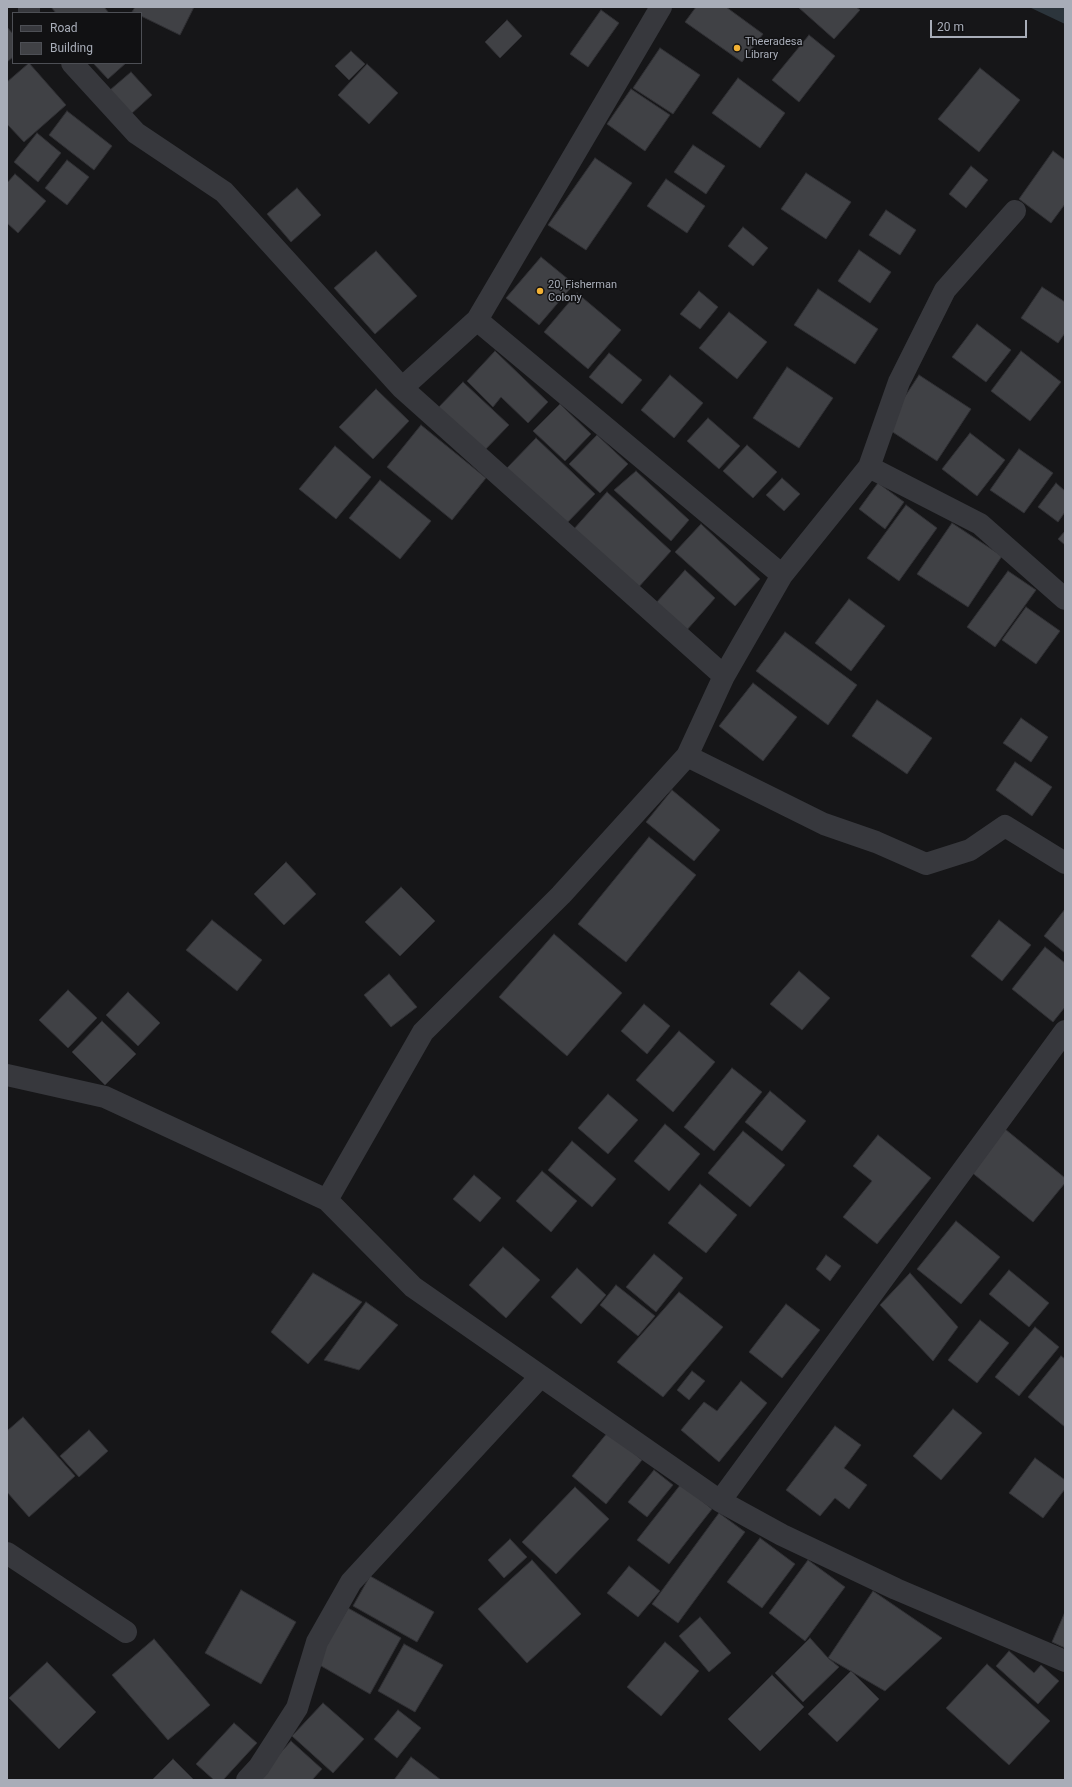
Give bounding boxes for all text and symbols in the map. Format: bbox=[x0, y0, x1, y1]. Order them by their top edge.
legend bbox=[12, 12, 142, 64]
scale bar bbox=[932, 12, 1029, 38]
text: 20 m bbox=[937, 20, 964, 34]
text: Road bbox=[50, 21, 78, 35]
place label: Theeradesa Library bbox=[745, 35, 802, 61]
text: Building bbox=[50, 41, 93, 55]
marker: Theeradesa Library bbox=[732, 43, 742, 53]
place label: 20, Fisherman Colony bbox=[548, 278, 617, 304]
marker: 20, Fisherman Colony bbox=[535, 286, 545, 296]

